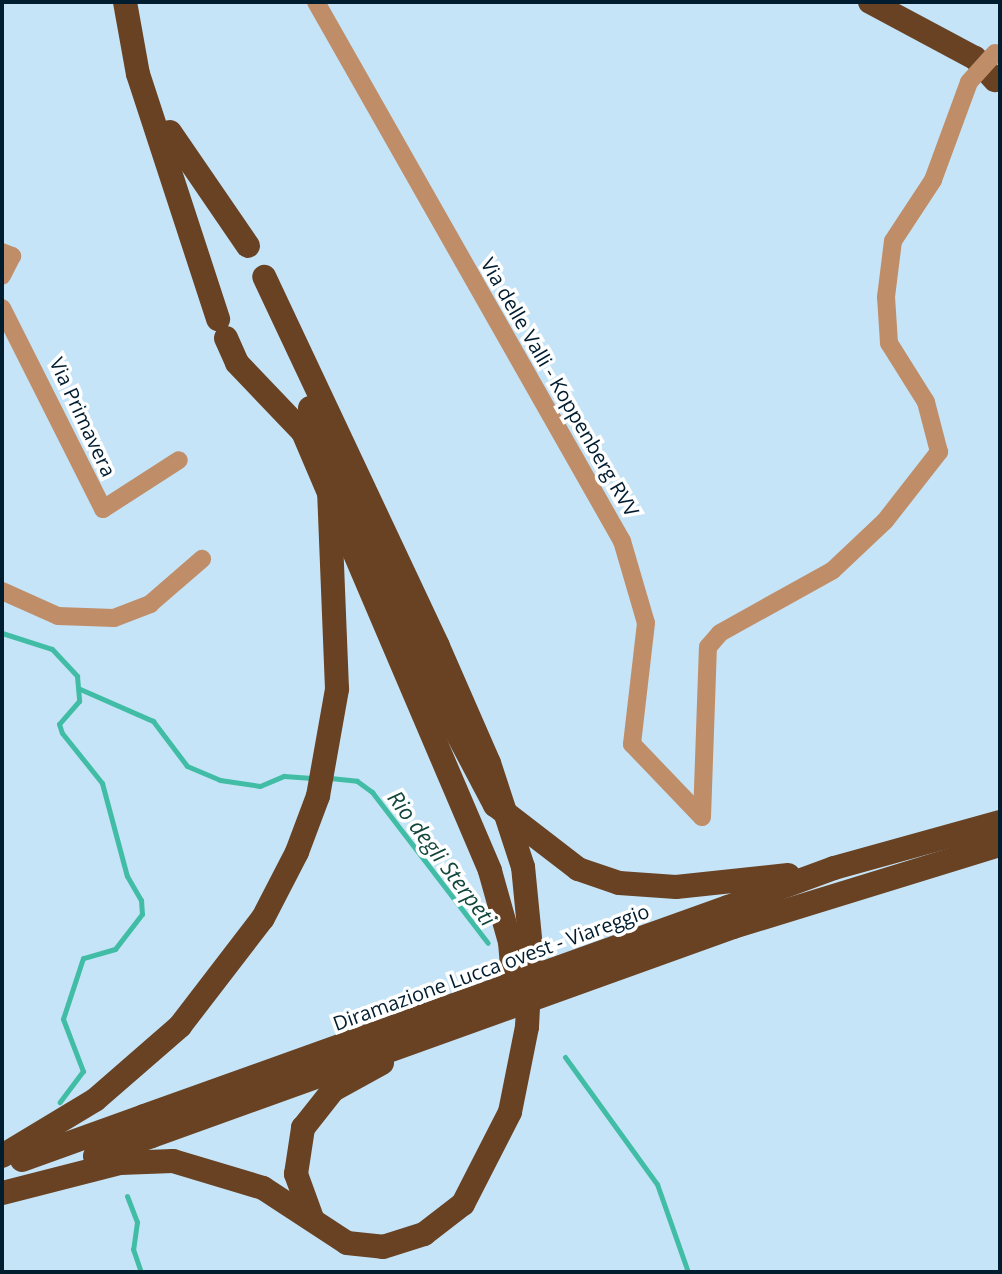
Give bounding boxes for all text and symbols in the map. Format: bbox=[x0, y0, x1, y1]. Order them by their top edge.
street label: Via delle Valli - Koppenberg RVV bbox=[476, 254, 644, 520]
street label: Via Primavera bbox=[45, 354, 121, 480]
water label: Rio degli Sterpeti bbox=[383, 785, 501, 931]
street label: Diramazione Lucca ovest - Viareggio bbox=[330, 898, 652, 1036]

